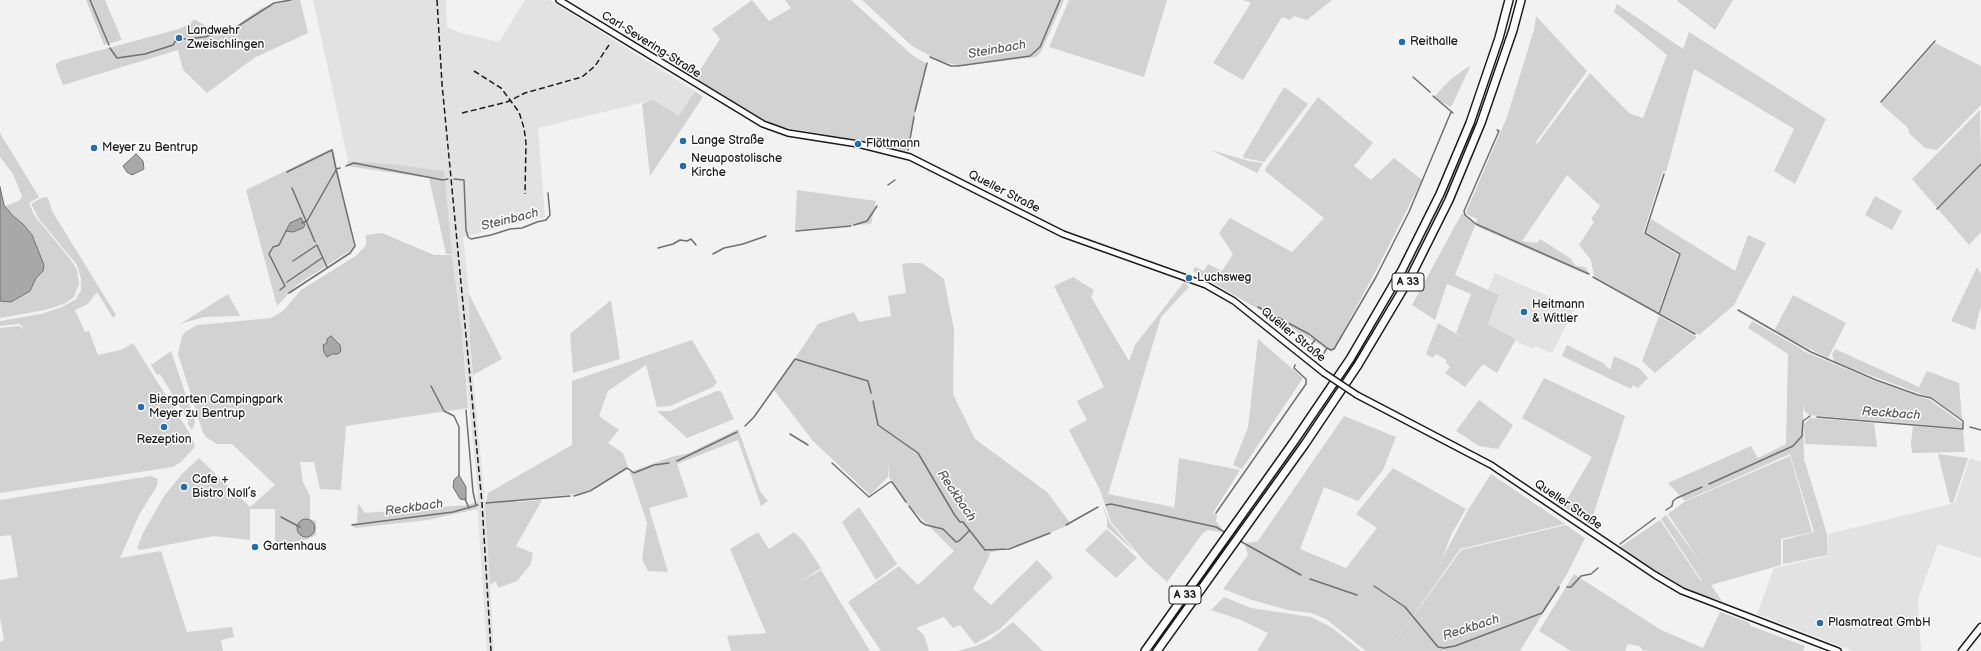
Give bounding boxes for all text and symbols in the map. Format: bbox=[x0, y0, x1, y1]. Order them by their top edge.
street label: Carl-Severing-Straße bbox=[599, 9, 703, 81]
place label: Landwehr Zweischlingen bbox=[187, 24, 264, 52]
marker: Landwehr Zweischlingen bbox=[174, 33, 184, 43]
place label: Reithalle bbox=[1410, 35, 1458, 49]
water label: Steinbach bbox=[967, 37, 1027, 63]
marker: Reithalle bbox=[1397, 37, 1407, 47]
place label: Lange Straße bbox=[691, 134, 764, 148]
marker: Lange Straße bbox=[678, 136, 688, 146]
place label: Flöttmann bbox=[866, 137, 920, 151]
marker: Flöttmann bbox=[853, 139, 863, 149]
place label: Meyer zu Bentrup bbox=[102, 141, 198, 155]
marker: Meyer zu Bentrup bbox=[89, 143, 99, 153]
place label: Neuapostolische Kirche bbox=[691, 152, 782, 180]
marker: Neuapostolische Kirche bbox=[678, 161, 688, 171]
street label: Queller Straße bbox=[966, 168, 1042, 216]
water label: Steinbach bbox=[480, 205, 540, 235]
place label: Luchsweg bbox=[1197, 271, 1252, 285]
marker: Luchsweg bbox=[1184, 273, 1194, 283]
road number: A 33 bbox=[1392, 273, 1424, 291]
place label: Heitmann & Wittler bbox=[1532, 298, 1585, 326]
street label: Queller Straße bbox=[1258, 305, 1328, 365]
marker: Heitmann & Wittler bbox=[1519, 307, 1529, 317]
place label: Biergarten Campingpark Meyer zu Bentrup bbox=[149, 393, 283, 421]
marker: Biergarten Campingpark Meyer zu Bentrup bbox=[136, 402, 146, 412]
water label: Reckbach bbox=[1861, 404, 1921, 424]
marker: Rezeption bbox=[159, 422, 169, 432]
place label: Rezeption bbox=[136, 433, 192, 447]
water label: Reckbach bbox=[933, 467, 979, 525]
place label: Cafe + Bistro Noll´s bbox=[192, 473, 256, 501]
street label: Queller Straße bbox=[1531, 477, 1605, 533]
marker: Cafe + Bistro Noll´s bbox=[179, 482, 189, 492]
water label: Reckbach bbox=[384, 496, 444, 520]
place label: Gartenhaus bbox=[263, 540, 327, 554]
marker: Gartenhaus bbox=[250, 542, 260, 552]
road number: A 33 bbox=[1169, 586, 1201, 604]
water label: Reckbach bbox=[1441, 612, 1501, 644]
place label: Plasmatreat GmbH bbox=[1828, 616, 1931, 630]
marker: Plasmatreat GmbH bbox=[1815, 618, 1825, 628]

